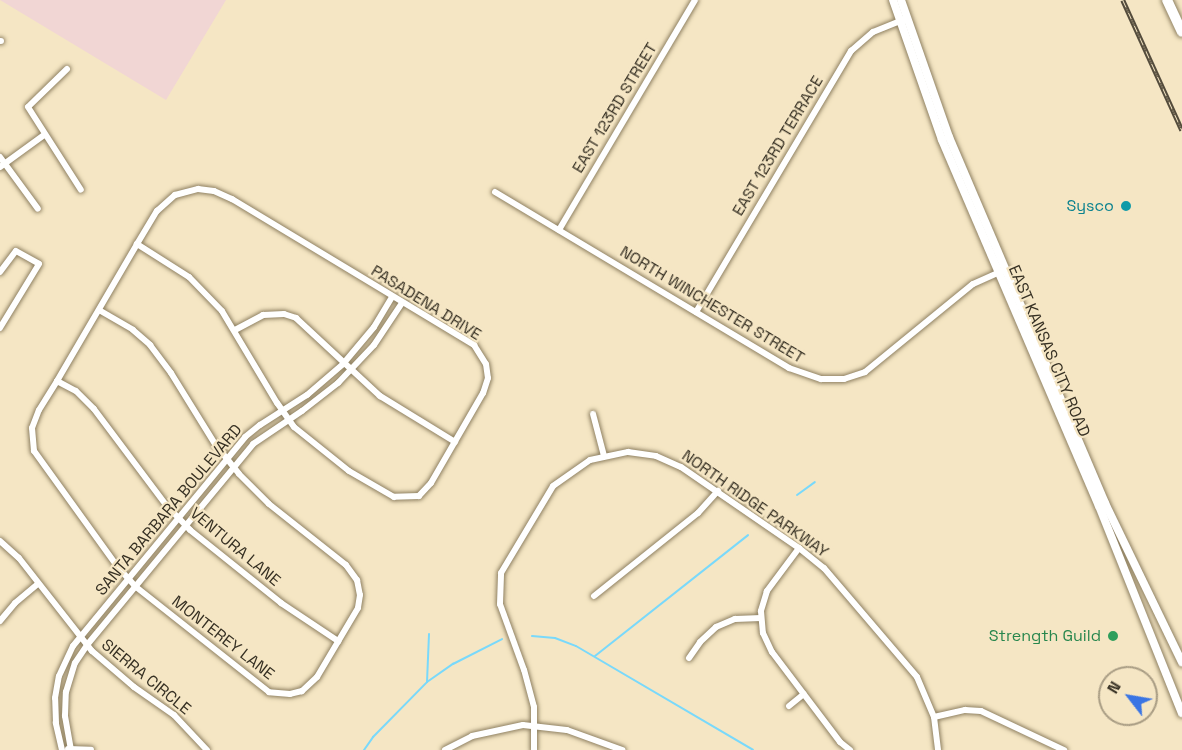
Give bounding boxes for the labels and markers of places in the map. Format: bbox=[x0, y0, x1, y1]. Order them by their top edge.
place label: Sysco bbox=[1067, 196, 1114, 216]
marker: Sysco bbox=[1119, 199, 1133, 213]
place label: Strength Guild bbox=[989, 626, 1101, 646]
marker: Strength Guild bbox=[1106, 629, 1120, 643]

